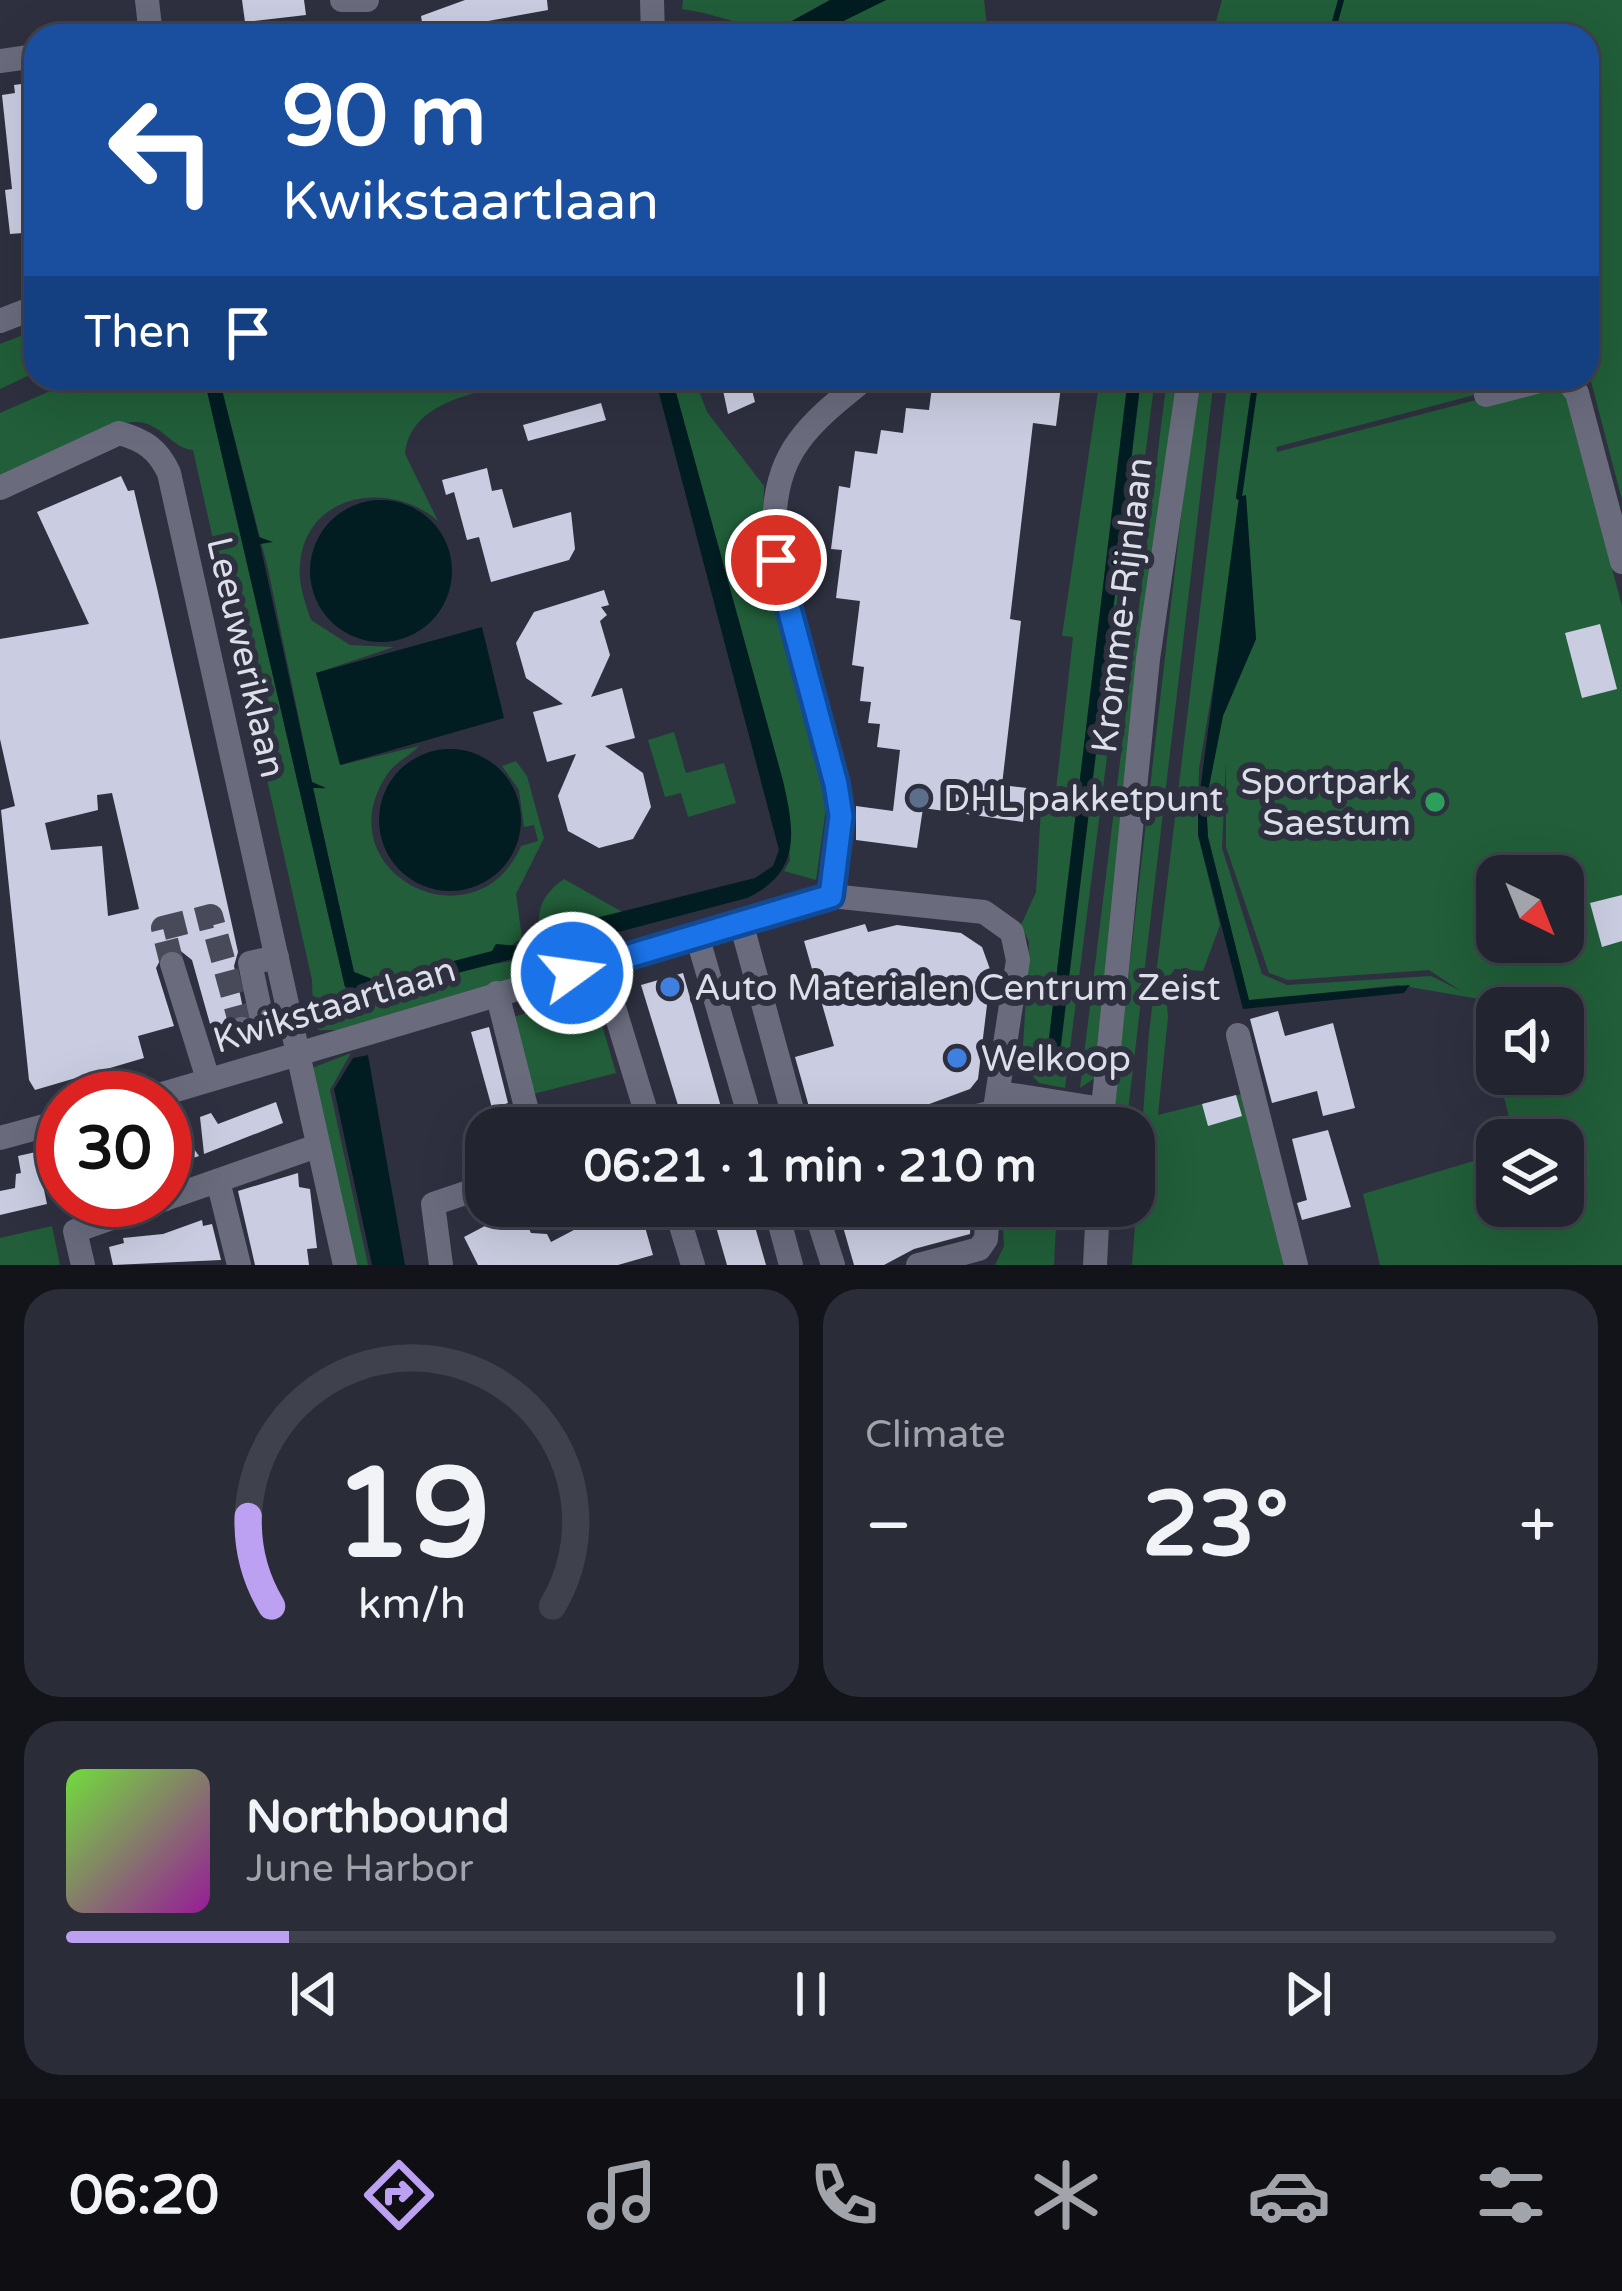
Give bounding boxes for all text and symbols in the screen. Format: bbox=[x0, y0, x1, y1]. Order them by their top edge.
text: 90 m bbox=[282, 67, 486, 168]
icon: left bbox=[84, 72, 240, 228]
text: Kwikstaartlaan bbox=[282, 169, 659, 234]
icon: arrive bbox=[215, 300, 281, 366]
text: Then bbox=[84, 306, 191, 360]
street label: Kromme-Rijnlaan bbox=[1083, 455, 1162, 755]
pin bbox=[725, 509, 827, 611]
icon: arrive bbox=[743, 527, 809, 593]
street label: Leeuweriklaan bbox=[197, 533, 294, 782]
place label: Sportpark Saestum bbox=[1241, 761, 1411, 845]
place label: DHL pakketpunt bbox=[943, 778, 1223, 821]
marker: DHL pakketpunt bbox=[906, 785, 932, 811]
marker: Sportpark Saestum bbox=[1422, 789, 1448, 815]
north arrow bbox=[1476, 855, 1584, 963]
map controls bbox=[1476, 855, 1584, 1227]
position arrow bbox=[509, 910, 635, 1036]
street label: Kwikstaartlaan bbox=[208, 948, 461, 1063]
place label: Auto Materialen Centrum Zeist bbox=[694, 967, 1220, 1010]
marker: Auto Materialen Centrum Zeist bbox=[657, 974, 683, 1000]
button: sound bbox=[1476, 987, 1584, 1095]
place label: Welkoop bbox=[981, 1038, 1131, 1081]
marker: Welkoop bbox=[944, 1045, 970, 1071]
speed limit sign: 30 bbox=[36, 1071, 192, 1227]
button: layers bbox=[1476, 1119, 1584, 1227]
text: 06:21 · 1 min · 210 m bbox=[584, 1140, 1036, 1194]
text: Climate bbox=[865, 1411, 1005, 1458]
text: 19 bbox=[333, 1440, 490, 1591]
text: 23° bbox=[1142, 1471, 1289, 1580]
text: − bbox=[865, 1486, 912, 1566]
text: + bbox=[1519, 1486, 1556, 1566]
text: km/h bbox=[358, 1579, 465, 1630]
text: Northbound bbox=[246, 1791, 510, 1845]
text: June Harbor bbox=[246, 1845, 473, 1892]
icon: previous bbox=[281, 1961, 347, 2027]
icon: pause bbox=[778, 1961, 844, 2027]
icon: next bbox=[1275, 1961, 1341, 2027]
icon: directions bbox=[357, 2153, 441, 2237]
icon: music bbox=[580, 2153, 664, 2237]
icon: phone bbox=[802, 2153, 886, 2237]
icon: climate bbox=[1024, 2153, 1108, 2237]
icon: car bbox=[1247, 2153, 1331, 2237]
icon: filters bbox=[1469, 2153, 1553, 2237]
text: 06:20 bbox=[69, 2163, 219, 2228]

